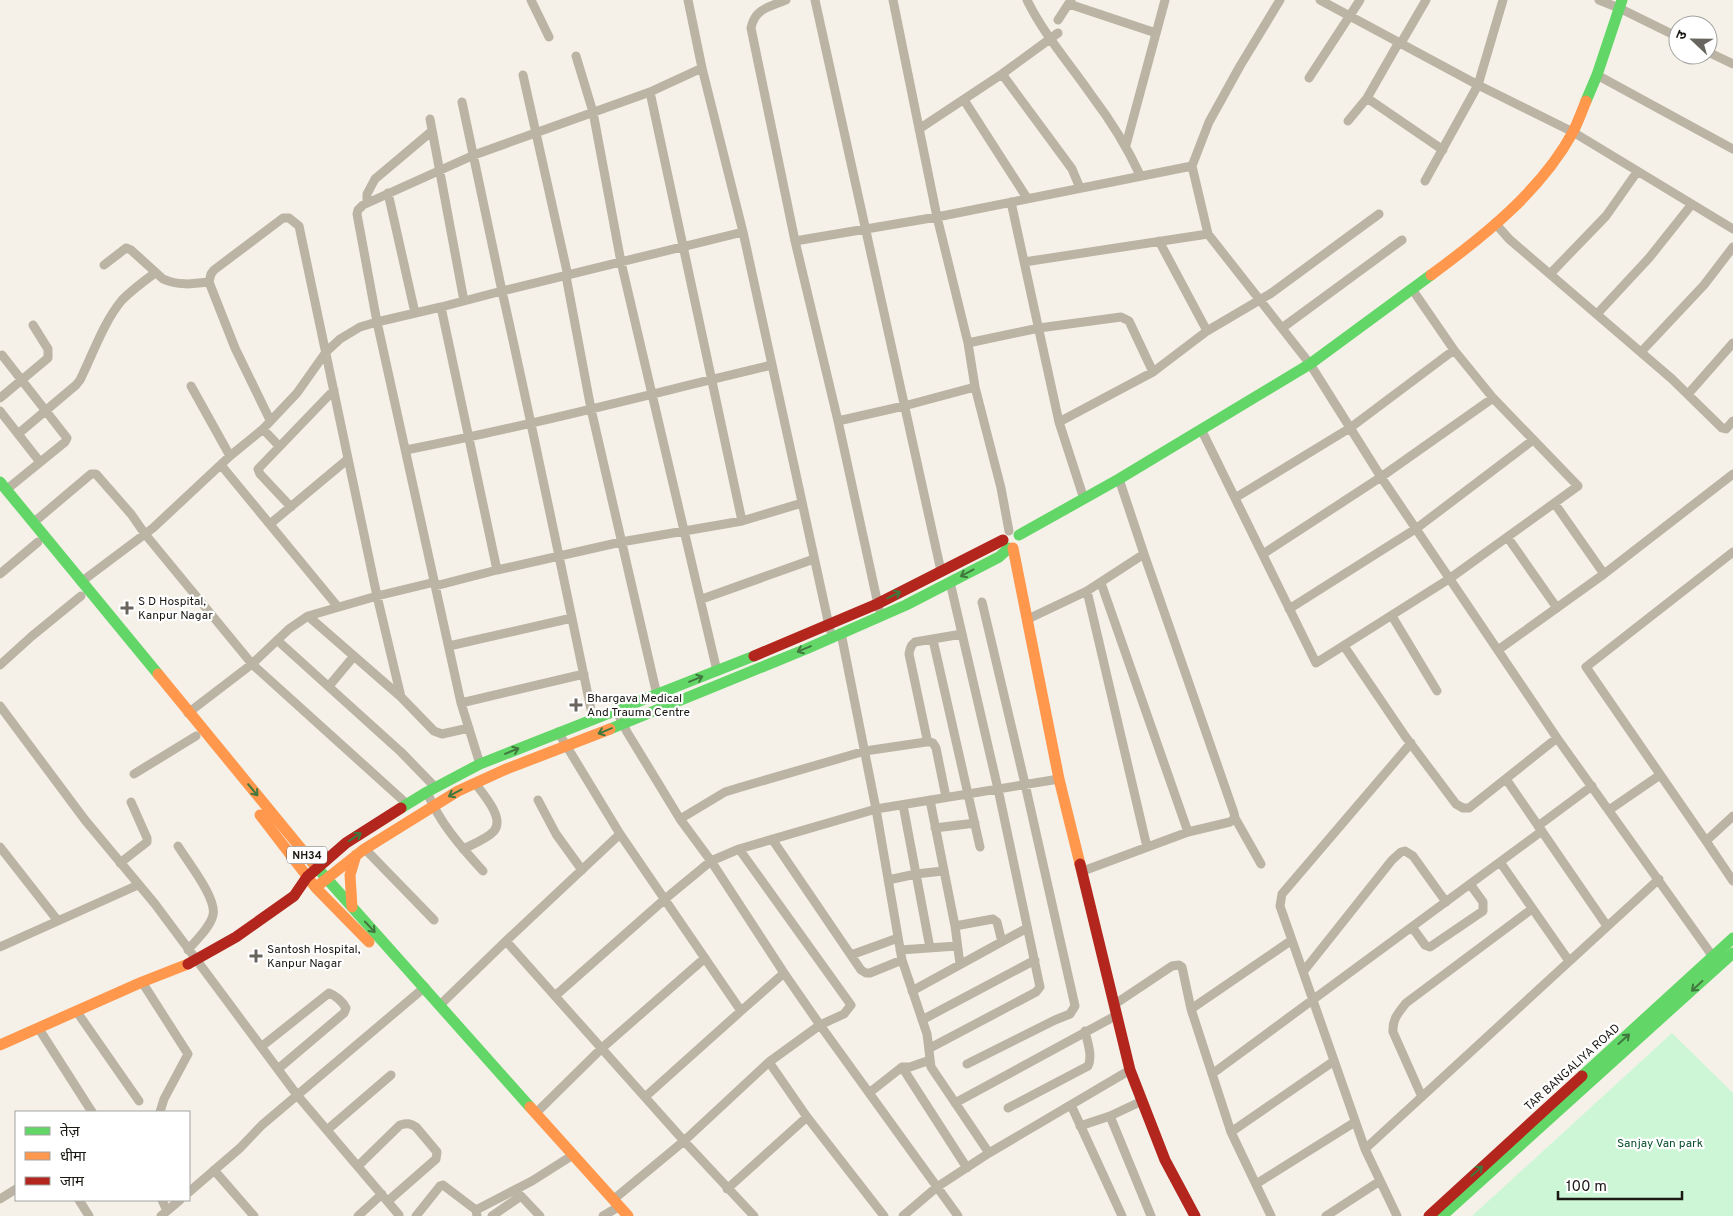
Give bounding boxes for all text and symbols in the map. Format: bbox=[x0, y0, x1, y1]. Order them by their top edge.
north arrow bbox=[1668, 15, 1718, 65]
text: उ bbox=[1673, 28, 1692, 43]
one-way arrow bbox=[960, 568, 975, 578]
one-way arrow bbox=[886, 590, 901, 599]
place label: S D Hospital, Kanpur Nagar bbox=[138, 594, 213, 624]
marker: S D Hospital, Kanpur Nagar bbox=[120, 601, 134, 615]
one-way arrow bbox=[797, 645, 812, 655]
one-way arrow bbox=[689, 674, 704, 683]
place label: Bhargava Medical And Trauma Centre bbox=[587, 691, 690, 721]
marker: Bhargava Medical And Trauma Centre bbox=[569, 698, 583, 712]
one-way arrow bbox=[598, 727, 613, 736]
one-way arrow bbox=[504, 745, 519, 755]
one-way arrow bbox=[247, 784, 258, 797]
one-way arrow bbox=[448, 788, 463, 798]
one-way arrow bbox=[348, 832, 362, 843]
road number: NH34 bbox=[287, 846, 327, 864]
one-way arrow bbox=[364, 921, 376, 933]
place label: Santosh Hospital, Kanpur Nagar bbox=[267, 942, 361, 972]
marker: Santosh Hospital, Kanpur Nagar bbox=[249, 949, 263, 963]
one-way arrow bbox=[1691, 980, 1704, 992]
street label: TAR BANGALIYA ROAD bbox=[1521, 1021, 1624, 1115]
one-way arrow bbox=[1618, 1033, 1631, 1045]
legend bbox=[15, 1111, 190, 1201]
text: तेज़ bbox=[60, 1122, 81, 1142]
park label: Sanjay Van park bbox=[1617, 1136, 1703, 1152]
text: धीमा bbox=[60, 1148, 87, 1167]
one-way arrow bbox=[1471, 1165, 1484, 1177]
scale bar bbox=[1558, 1168, 1682, 1200]
text: जाम bbox=[60, 1173, 85, 1192]
text: 100 m bbox=[1566, 1178, 1607, 1197]

